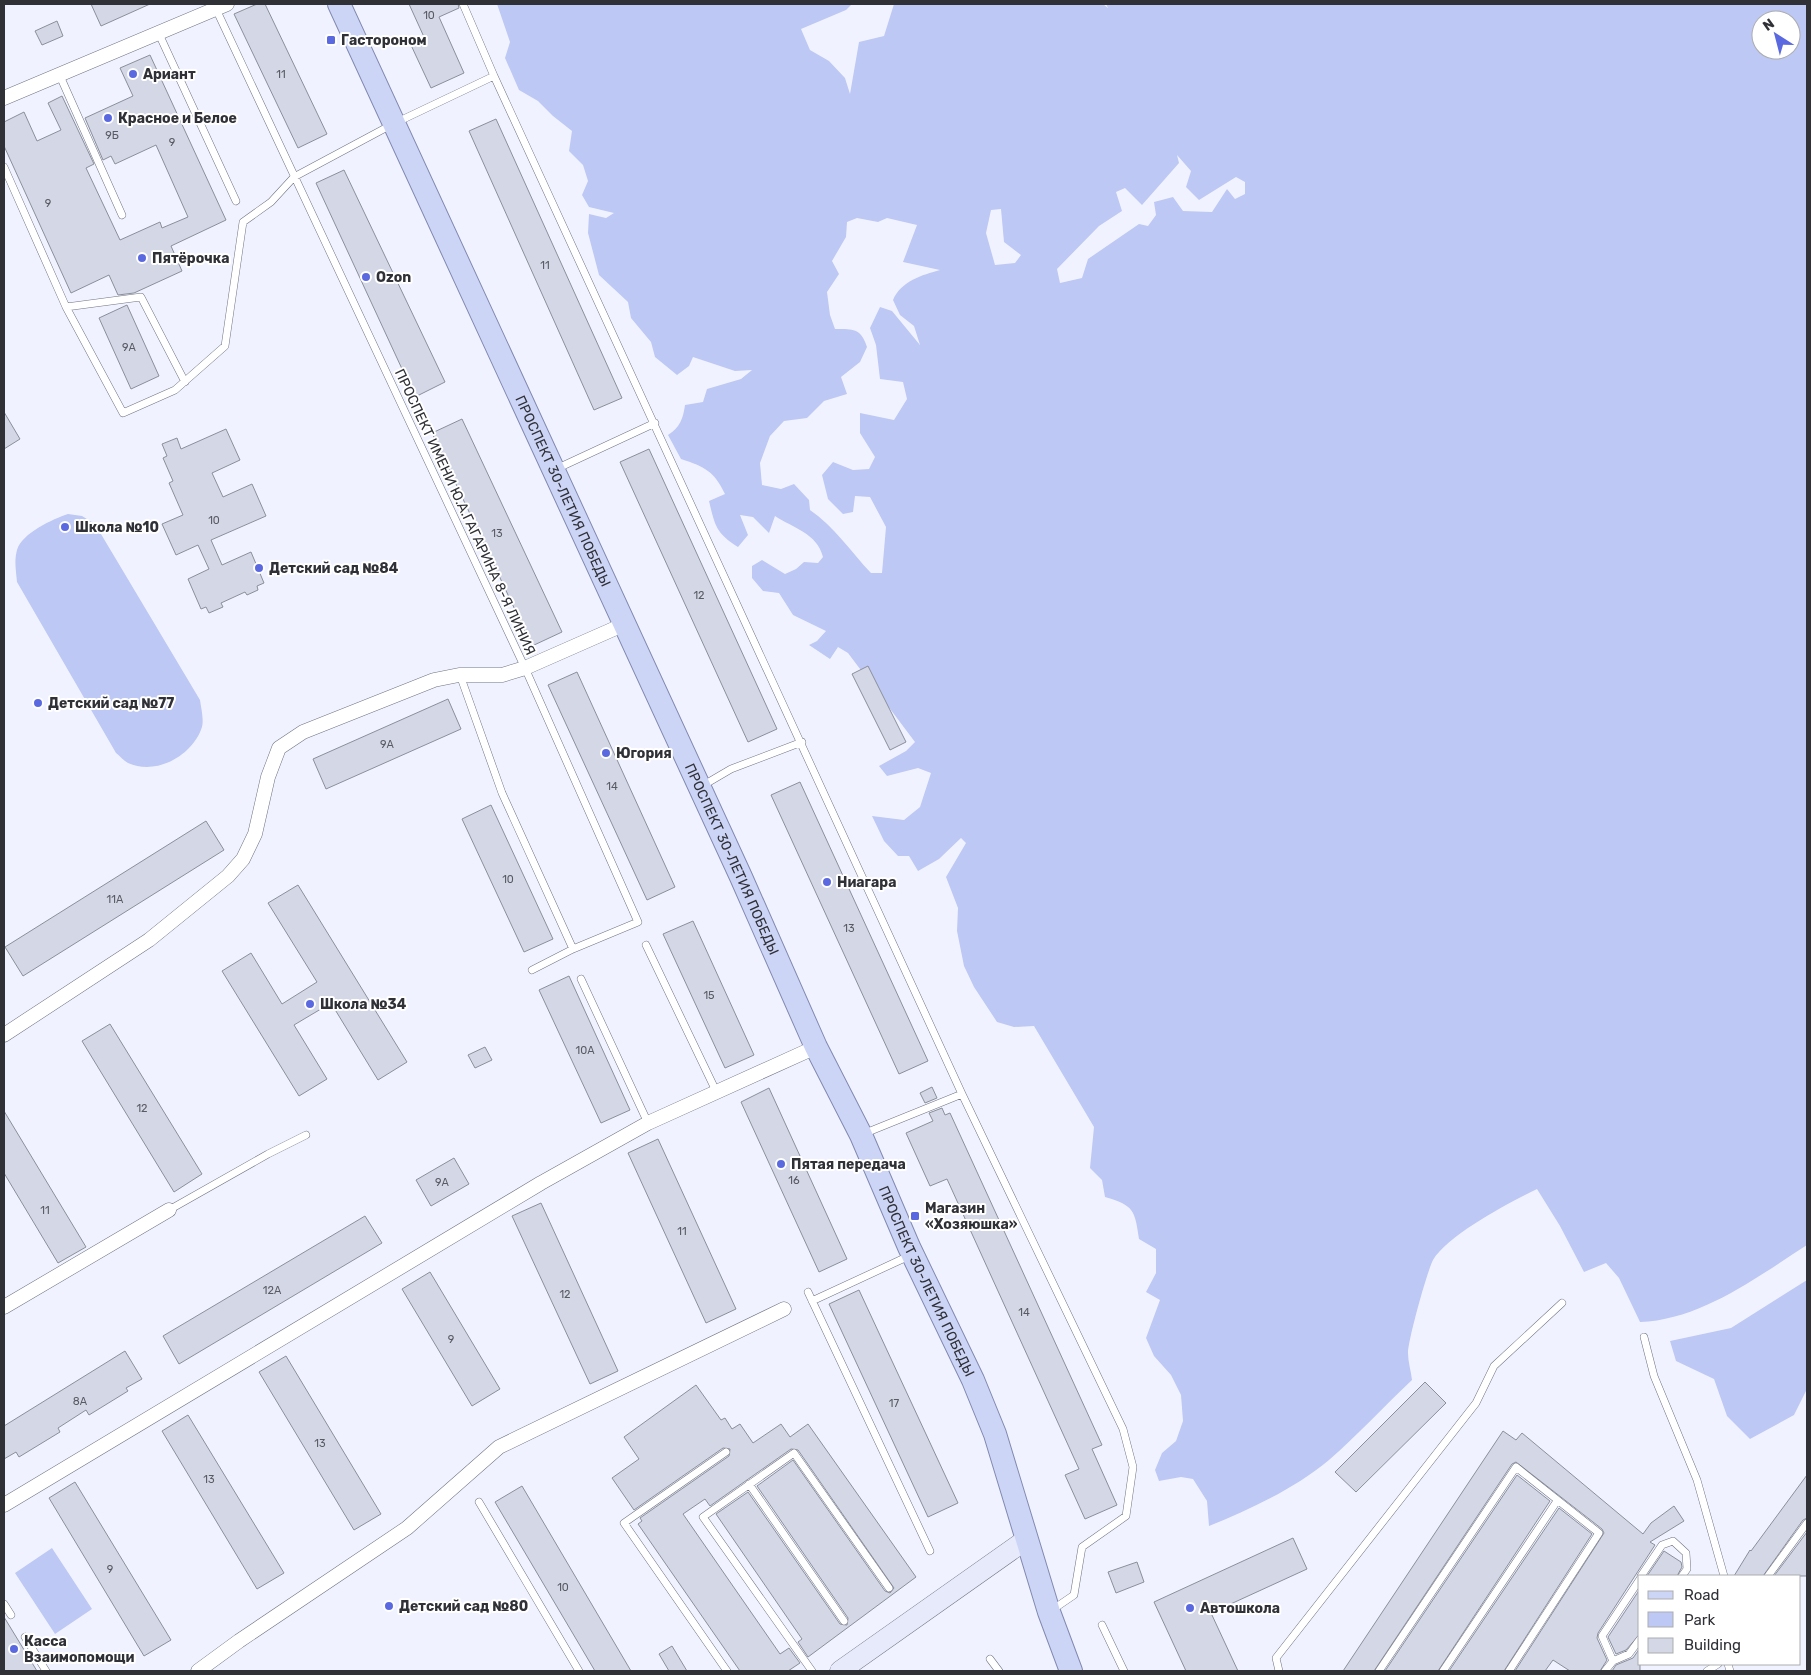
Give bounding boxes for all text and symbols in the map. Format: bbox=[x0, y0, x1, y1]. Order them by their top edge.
house number: 10 bbox=[423, 9, 435, 22]
north arrow bbox=[1751, 10, 1801, 60]
text: N bbox=[1760, 15, 1778, 35]
place label: Гастороном bbox=[341, 32, 427, 49]
marker: Гастороном bbox=[325, 34, 337, 46]
place label: Ариант bbox=[143, 66, 196, 83]
marker: Ариант bbox=[127, 68, 139, 80]
house number: 11 bbox=[276, 68, 286, 81]
place label: Красное и Белое bbox=[118, 110, 237, 127]
marker: Красное и Белое bbox=[102, 112, 114, 124]
house number: 9Б bbox=[105, 129, 119, 142]
house number: 9 bbox=[169, 136, 175, 149]
house number: 9 bbox=[45, 197, 51, 210]
place label: Пятёрочка bbox=[152, 250, 229, 267]
marker: Пятёрочка bbox=[136, 252, 148, 264]
house number: 11 bbox=[540, 259, 550, 272]
place label: Ozon bbox=[376, 269, 411, 286]
marker: Ozon bbox=[360, 271, 372, 283]
house number: 9А bbox=[122, 341, 137, 354]
street label: ПРОСПЕКТ ИМЕНИ Ю.А.ГАГАРИНА 8-Я ЛИНИЯ bbox=[391, 366, 539, 658]
street label: ПРОСПЕКТ 30-ЛЕТИЯ ПОБЕДЫ bbox=[512, 393, 615, 589]
house number: 10 bbox=[208, 514, 220, 527]
place label: Школа №10 bbox=[75, 519, 159, 536]
marker: Школа №10 bbox=[59, 521, 71, 533]
house number: 13 bbox=[491, 527, 503, 540]
place label: Детский сад №84 bbox=[269, 560, 399, 577]
marker: Детский сад №84 bbox=[253, 562, 265, 574]
house number: 12 bbox=[693, 589, 705, 602]
place label: Детский сад №77 bbox=[48, 695, 174, 712]
marker: Детский сад №77 bbox=[32, 697, 44, 709]
house number: 9А bbox=[380, 738, 395, 751]
place label: Югория bbox=[616, 745, 672, 762]
marker: Югория bbox=[600, 747, 612, 759]
street label: ПРОСПЕКТ 30-ЛЕТИЯ ПОБЕДЫ bbox=[681, 761, 783, 957]
house number: 14 bbox=[606, 780, 618, 793]
house number: 10 bbox=[502, 873, 514, 886]
place label: Ниагара bbox=[837, 874, 896, 891]
marker: Ниагара bbox=[821, 876, 833, 888]
house number: 11А bbox=[107, 893, 124, 906]
house number: 13 bbox=[843, 922, 855, 935]
house number: 15 bbox=[703, 989, 715, 1002]
place label: Школа №34 bbox=[320, 996, 407, 1013]
marker: Школа №34 bbox=[304, 998, 316, 1010]
house number: 10А bbox=[575, 1044, 595, 1057]
house number: 12 bbox=[136, 1102, 148, 1115]
place label: Пятая передача bbox=[791, 1156, 906, 1173]
marker: Пятая передача bbox=[775, 1158, 787, 1170]
house number: 16 bbox=[788, 1174, 800, 1187]
house number: 9А bbox=[435, 1176, 450, 1189]
street label: ПРОСПЕКТ 30-ЛЕТИЯ ПОБЕДЫ bbox=[875, 1183, 978, 1379]
place label: Магазин «Хозяюшка» bbox=[925, 1200, 1018, 1233]
house number: 11 bbox=[40, 1204, 50, 1217]
marker: Магазин «Хозяюшка» bbox=[909, 1210, 921, 1222]
house number: 11 bbox=[677, 1225, 687, 1238]
house number: 12А bbox=[263, 1284, 282, 1297]
house number: 12 bbox=[559, 1288, 571, 1301]
house number: 14 bbox=[1018, 1306, 1030, 1319]
house number: 9 bbox=[448, 1333, 454, 1346]
house number: 8А bbox=[73, 1395, 88, 1408]
house number: 17 bbox=[889, 1397, 900, 1410]
house number: 13 bbox=[314, 1437, 326, 1450]
house number: 13 bbox=[203, 1473, 215, 1486]
house number: 9 bbox=[107, 1563, 113, 1576]
legend bbox=[1638, 1575, 1801, 1665]
house number: 10 bbox=[557, 1581, 569, 1594]
text: Road bbox=[1684, 1586, 1720, 1604]
place label: Детский сад №80 bbox=[399, 1598, 528, 1615]
marker: Детский сад №80 bbox=[383, 1600, 395, 1612]
place label: Автошкола bbox=[1200, 1600, 1280, 1617]
marker: Автошкола bbox=[1184, 1602, 1196, 1614]
text: Park bbox=[1684, 1611, 1715, 1629]
place label: Касса Взаимопомощи bbox=[24, 1633, 135, 1666]
text: Building bbox=[1684, 1636, 1741, 1654]
marker: Касса Взаимопомощи bbox=[8, 1643, 20, 1655]

